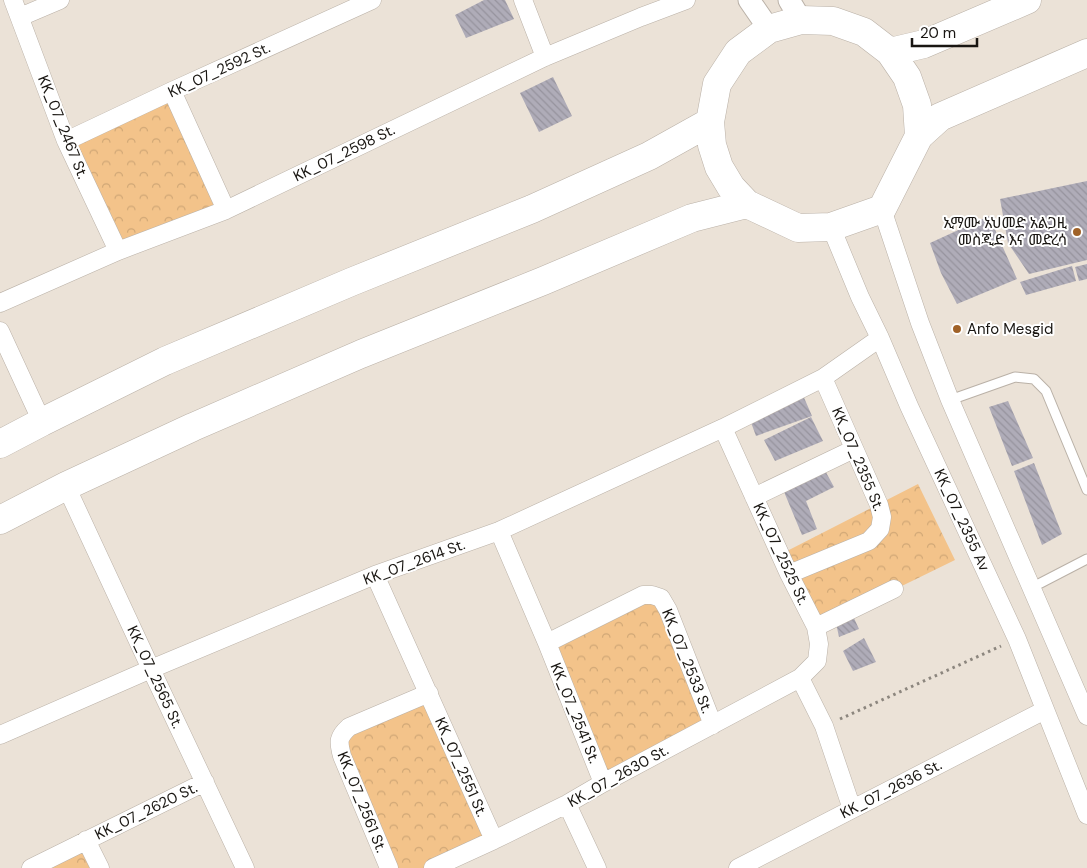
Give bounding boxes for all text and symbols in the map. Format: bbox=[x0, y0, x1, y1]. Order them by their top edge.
scale bar bbox=[912, 15, 977, 47]
text: 20 m bbox=[920, 23, 956, 43]
street label: KK_07_2592 St. bbox=[165, 38, 273, 102]
street label: KK_07_2467 St. bbox=[33, 72, 93, 182]
street label: KK_07_2598 St. bbox=[290, 120, 398, 186]
place label: ኢማሙ አህመድ አልጋዚ መስጂድ እና መድረሳ bbox=[943, 213, 1067, 250]
marker: ኢማሙ አህመድ አልጋዚ መስጂድ እና መድረሳ bbox=[1071, 226, 1083, 238]
place label: Anfo Mesgid bbox=[967, 319, 1053, 339]
marker: Anfo Mesgid bbox=[951, 323, 963, 335]
street label: KK_07_2355 St. bbox=[827, 404, 889, 514]
street label: KK_07_2355 Av bbox=[930, 466, 994, 574]
street label: KK_07_2525 St. bbox=[749, 500, 813, 608]
street label: KK_07_2614 St. bbox=[360, 534, 468, 590]
street label: KK_07_2533 St. bbox=[657, 606, 717, 716]
street label: KK_07_2565 St. bbox=[122, 622, 188, 732]
street label: KK_07_2541 St. bbox=[546, 660, 604, 766]
street label: KK_07_2551 St. bbox=[430, 714, 492, 820]
street label: KK_07_2630 St. bbox=[564, 740, 672, 812]
street label: KK_07_2561 St. bbox=[333, 749, 391, 855]
street label: KK_07_2636 St. bbox=[837, 755, 945, 823]
street label: KK_07_2620 St. bbox=[91, 778, 201, 844]

